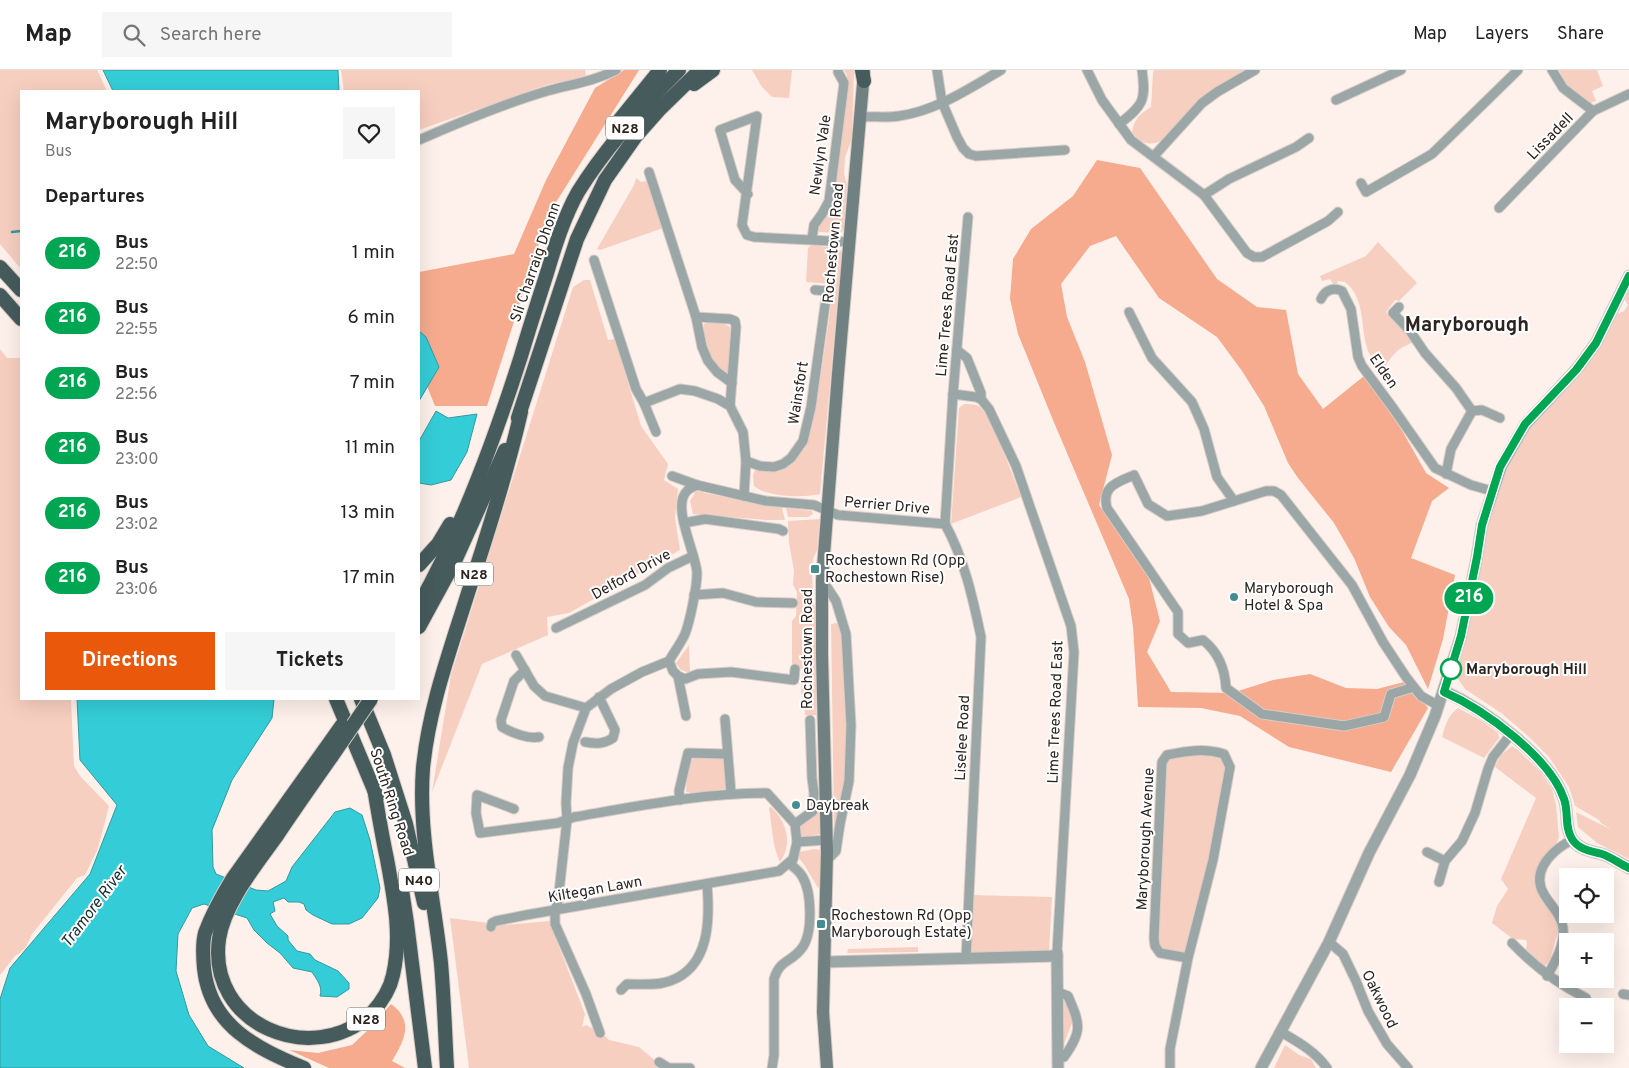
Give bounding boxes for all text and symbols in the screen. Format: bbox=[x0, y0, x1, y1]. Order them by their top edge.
search box bbox=[102, 12, 452, 57]
text: Map bbox=[25, 20, 72, 50]
icon: search bbox=[120, 21, 148, 49]
text: Search here bbox=[160, 23, 261, 47]
text: Map bbox=[1413, 23, 1447, 46]
text: Layers bbox=[1475, 23, 1529, 46]
text: Share bbox=[1557, 23, 1604, 46]
button: heart bbox=[343, 107, 395, 159]
text: Maryborough Hill bbox=[45, 108, 238, 138]
street label: Lissadell bbox=[1524, 109, 1578, 165]
street label: Newlyn Vale bbox=[806, 114, 837, 197]
road number: N28 bbox=[606, 116, 644, 140]
text: Bus bbox=[45, 142, 72, 162]
street label: Rochestown Road bbox=[820, 182, 849, 304]
text: Departures bbox=[45, 185, 145, 209]
street label: Sli Charraig Dhonn bbox=[507, 200, 566, 325]
text: Bus bbox=[115, 231, 149, 255]
street label: Lime Trees Road East bbox=[933, 233, 964, 377]
text: 216 bbox=[58, 241, 87, 264]
text: 1 min bbox=[352, 241, 395, 265]
text: 22:50 bbox=[115, 255, 158, 275]
text: Bus bbox=[115, 296, 149, 320]
text: 216 bbox=[58, 306, 87, 329]
text: 6 min bbox=[348, 306, 395, 330]
district label: Maryborough bbox=[1405, 313, 1529, 339]
text: 22:55 bbox=[115, 320, 158, 340]
street label: Elden bbox=[1364, 351, 1401, 393]
street label: Wainsfort bbox=[785, 360, 814, 426]
text: Bus bbox=[115, 361, 149, 385]
text: 216 bbox=[58, 371, 87, 394]
text: 7 min bbox=[350, 371, 395, 395]
text: 22:56 bbox=[115, 385, 158, 405]
text: Bus bbox=[115, 426, 149, 450]
text: 216 bbox=[58, 436, 87, 459]
text: 11 min bbox=[345, 436, 395, 460]
text: 23:00 bbox=[115, 450, 158, 470]
text: Bus bbox=[115, 491, 149, 515]
street label: Perrier Drive bbox=[843, 493, 931, 520]
text: 216 bbox=[58, 501, 87, 524]
text: 13 min bbox=[340, 501, 395, 525]
text: 23:02 bbox=[115, 515, 158, 535]
street label: Delford Drive bbox=[589, 546, 675, 605]
place label: Rochestown Rd (Opp Rochestown Rise) bbox=[825, 552, 965, 588]
text: Bus bbox=[115, 556, 149, 580]
road number: N28 bbox=[455, 562, 493, 586]
marker: Rochestown Rd (Opp Rochestown Rise) bbox=[809, 563, 821, 575]
text: 216 bbox=[58, 566, 87, 589]
text: 17 min bbox=[343, 566, 395, 590]
text: 23:06 bbox=[115, 580, 158, 600]
place label: Maryborough Hotel & Spa bbox=[1244, 580, 1334, 616]
line badge: 216 bbox=[1440, 582, 1498, 614]
text: 216 bbox=[1454, 586, 1484, 609]
street label: Rochestown Road bbox=[799, 589, 818, 709]
marker: Maryborough Hotel & Spa bbox=[1228, 591, 1240, 603]
button: Directions bbox=[45, 632, 215, 690]
button: Tickets bbox=[225, 632, 395, 690]
street label: Lime Trees Road East bbox=[1045, 640, 1068, 784]
marker: Maryborough Hill bbox=[1440, 658, 1462, 680]
place label: Maryborough Hill bbox=[1466, 661, 1587, 680]
street label: Liselee Road bbox=[952, 695, 975, 781]
street label: South Ring Road bbox=[364, 746, 417, 859]
street label: Maryborough Avenue bbox=[1133, 767, 1160, 911]
place label: Daybreak bbox=[806, 797, 869, 816]
marker: Daybreak bbox=[790, 799, 802, 811]
water label: Tramore River bbox=[57, 861, 133, 952]
road number: N40 bbox=[399, 868, 439, 892]
map controls bbox=[1559, 868, 1614, 1053]
button: locate bbox=[1559, 868, 1614, 923]
street label: Kiltegan Lawn bbox=[547, 873, 644, 908]
place label: Rochestown Rd (Opp Maryborough Estate) bbox=[831, 907, 972, 943]
marker: Rochestown Rd (Opp Maryborough Estate) bbox=[815, 918, 827, 930]
button: + bbox=[1559, 933, 1614, 988]
street label: Oakwood bbox=[1356, 967, 1401, 1032]
button: − bbox=[1559, 998, 1614, 1053]
road number: N28 bbox=[347, 1008, 385, 1031]

